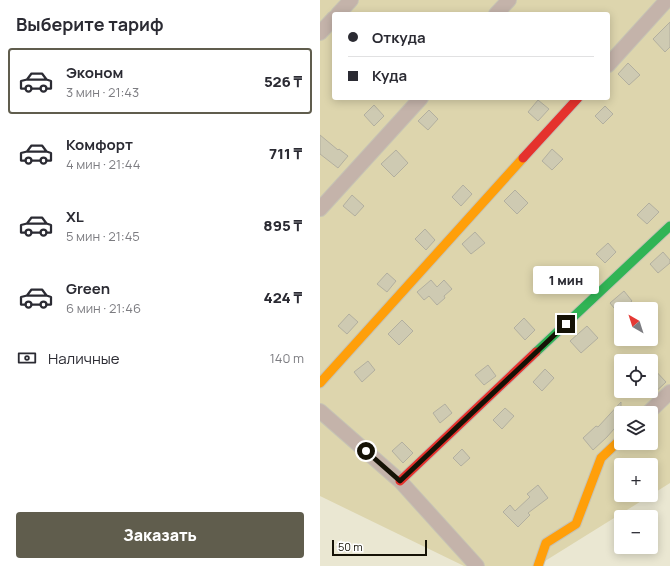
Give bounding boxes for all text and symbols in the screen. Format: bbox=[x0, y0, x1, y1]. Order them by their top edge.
text: Выберите тариф bbox=[16, 12, 164, 36]
text: Откуда bbox=[372, 27, 426, 48]
text: Эконом bbox=[66, 62, 123, 83]
icon: car bbox=[18, 63, 54, 99]
text: Куда bbox=[372, 65, 407, 86]
text: 526 ₸ bbox=[264, 71, 302, 92]
text: 3 мин · 21:43 bbox=[66, 83, 139, 101]
text: Комфорт bbox=[66, 134, 133, 155]
icon: car bbox=[18, 135, 54, 171]
text: 711 ₸ bbox=[269, 143, 302, 164]
text: 4 мин · 21:44 bbox=[66, 155, 140, 173]
text: XL bbox=[66, 206, 84, 227]
icon: car bbox=[18, 207, 54, 243]
text: 895 ₸ bbox=[263, 215, 302, 236]
text: 5 мин · 21:45 bbox=[66, 227, 140, 245]
callout: 1 мин bbox=[533, 266, 599, 294]
text: 1 мин bbox=[549, 271, 583, 289]
text: Green bbox=[66, 278, 110, 299]
icon: car bbox=[18, 279, 54, 315]
text: 424 ₸ bbox=[264, 287, 302, 308]
text: 6 мин · 21:46 bbox=[66, 299, 141, 317]
north arrow bbox=[614, 302, 658, 346]
map controls bbox=[614, 302, 658, 554]
route end bbox=[557, 315, 575, 333]
icon: cash bbox=[16, 347, 38, 369]
text: Наличные bbox=[48, 348, 120, 369]
text: 140 m bbox=[270, 349, 304, 367]
button: locate bbox=[614, 354, 658, 398]
button: layers bbox=[614, 406, 658, 450]
route start bbox=[357, 442, 375, 460]
button: + bbox=[614, 458, 658, 502]
button: − bbox=[614, 510, 658, 554]
button: Заказать bbox=[16, 512, 304, 558]
scale bar bbox=[332, 538, 427, 557]
text: 50 m bbox=[338, 539, 363, 554]

